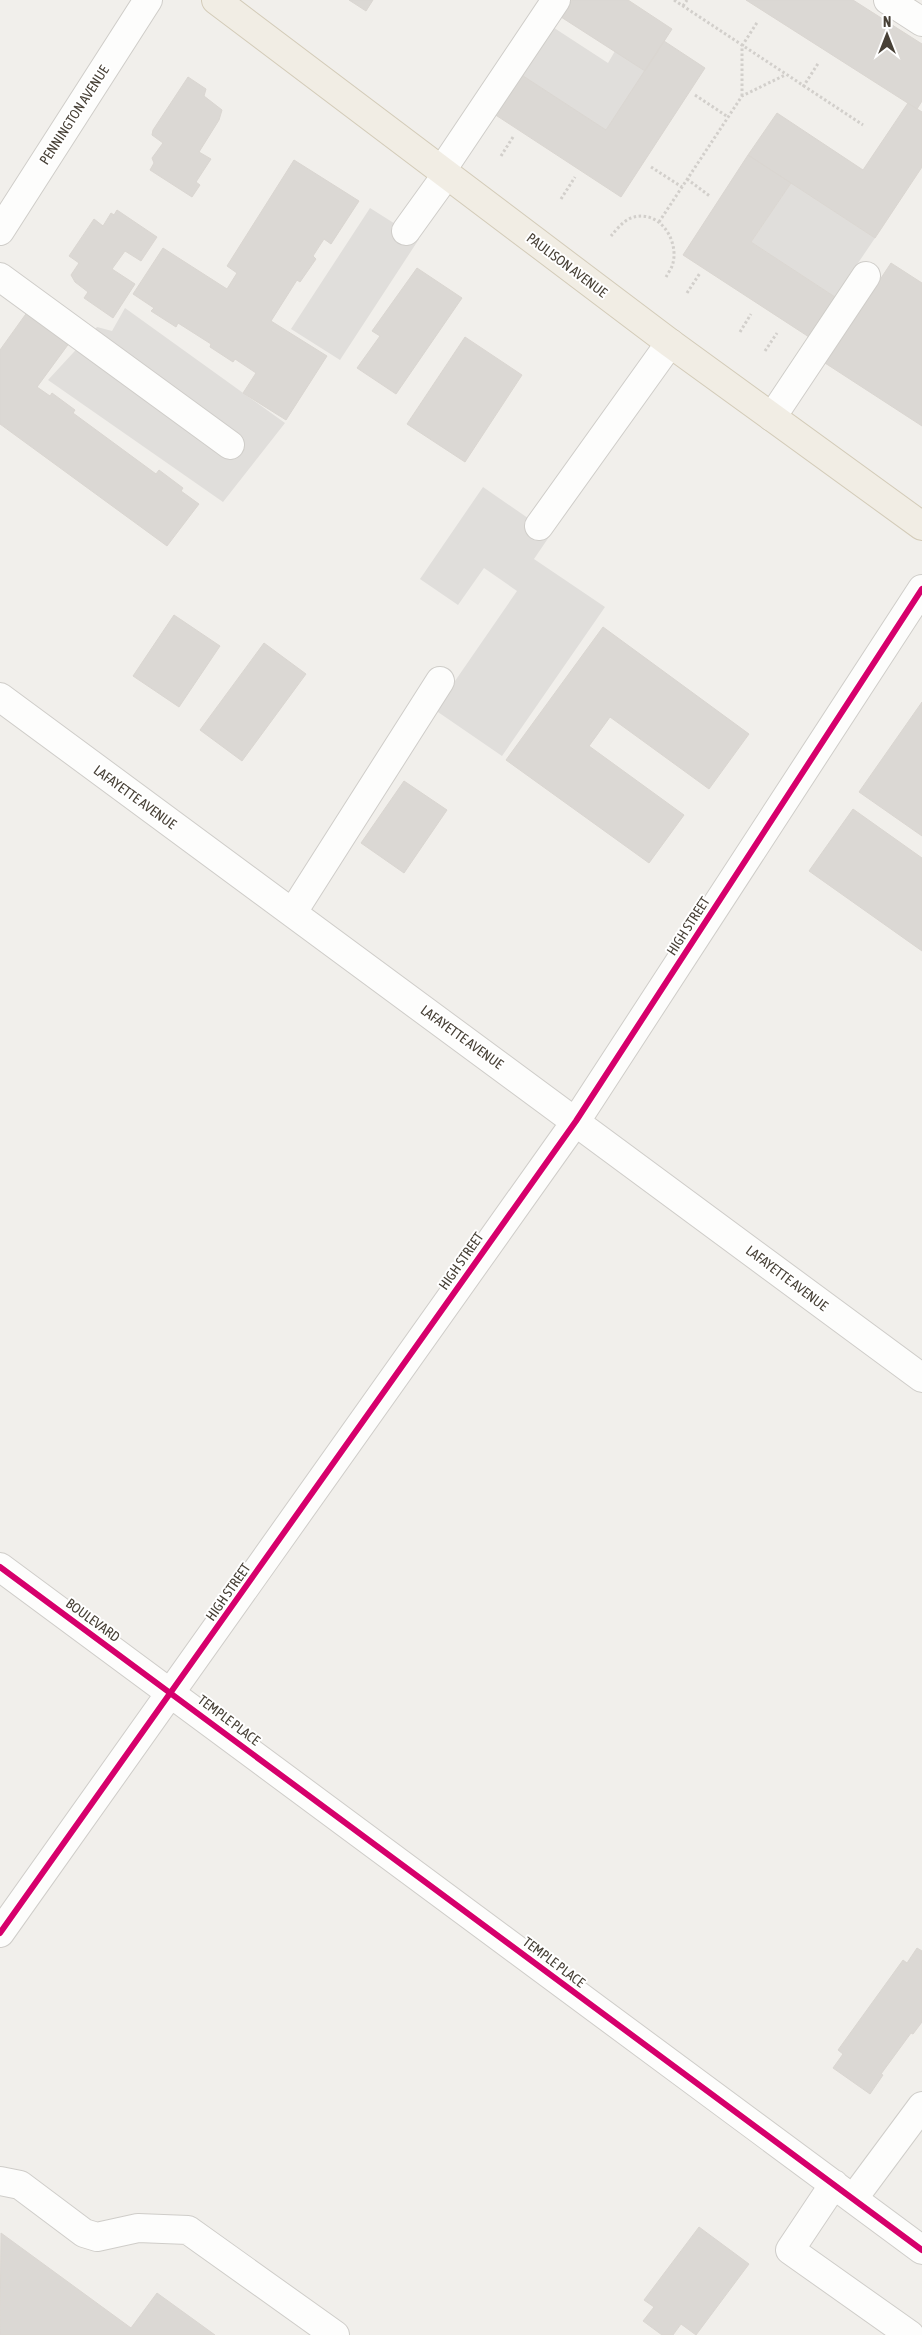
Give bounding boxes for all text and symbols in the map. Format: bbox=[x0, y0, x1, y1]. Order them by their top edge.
north arrow bbox=[862, 10, 912, 60]
text: N bbox=[883, 14, 891, 30]
street label: PENNINGTON AVENUE bbox=[36, 63, 112, 167]
street label: PAULISON AVENUE bbox=[524, 230, 610, 300]
street label: LAFAYETTE AVENUE bbox=[91, 762, 179, 832]
street label: HIGH STREET bbox=[663, 894, 713, 958]
street label: LAFAYETTE AVENUE bbox=[418, 1002, 506, 1072]
street label: HIGH STREET bbox=[435, 1229, 487, 1293]
street label: LAFAYETTE AVENUE bbox=[743, 1242, 831, 1314]
street label: HIGH STREET bbox=[202, 1560, 254, 1624]
street label: BOULEVARD bbox=[63, 1595, 123, 1645]
street label: TEMPLE PLACE bbox=[195, 1692, 263, 1748]
street label: TEMPLE PLACE bbox=[520, 1934, 588, 1990]

